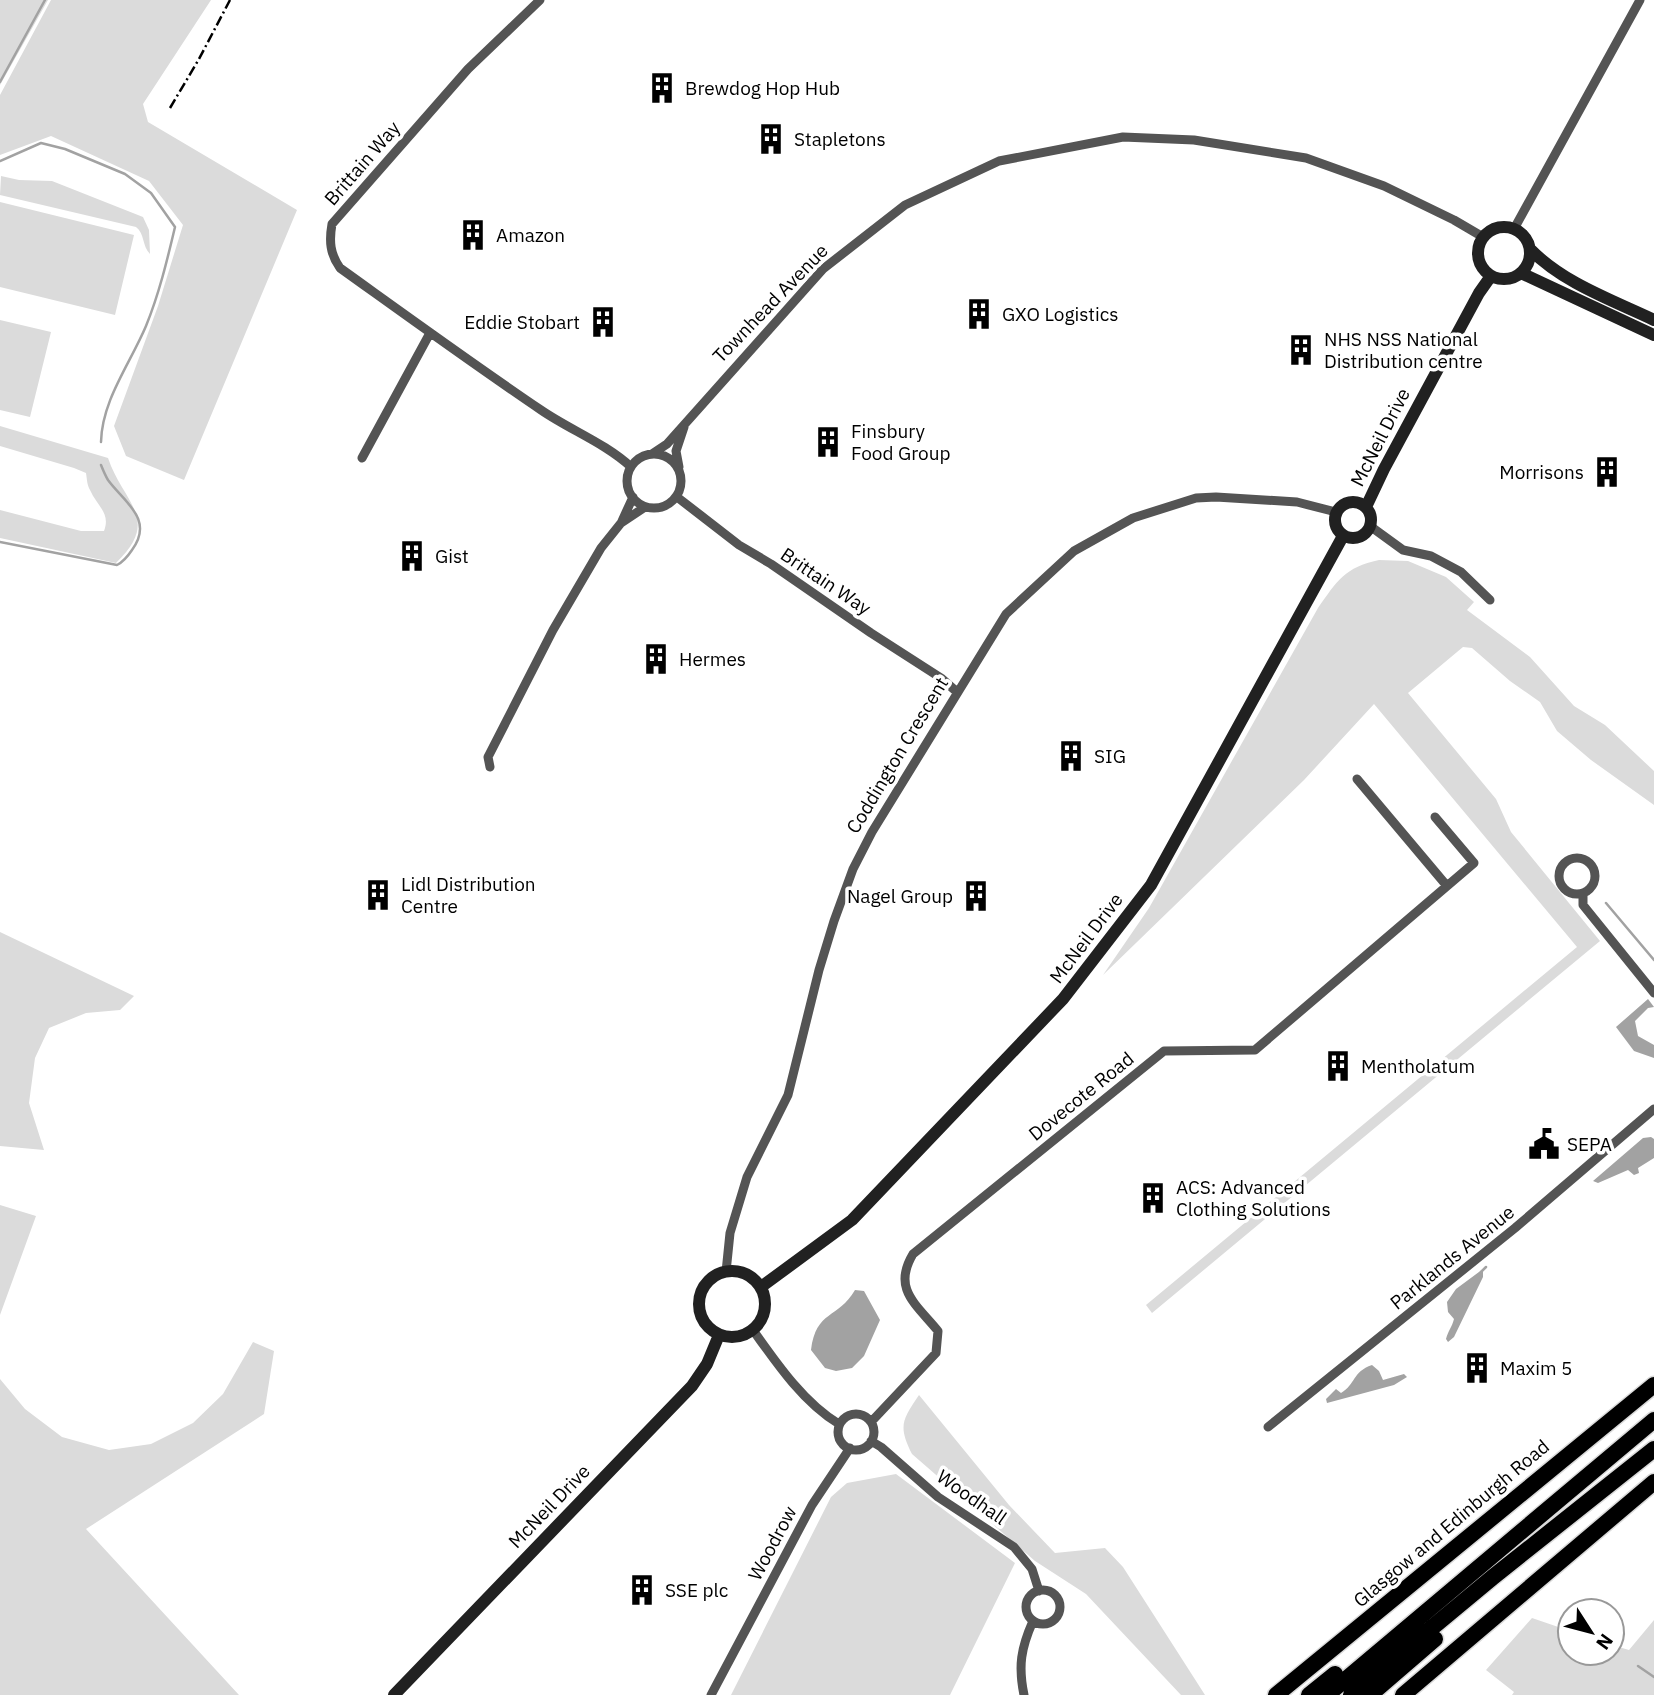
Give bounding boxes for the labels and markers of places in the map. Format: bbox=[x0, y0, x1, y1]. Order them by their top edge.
building icon: Brewdog Hop Hub bbox=[645, 71, 679, 105]
place label: Brewdog Hop Hub bbox=[685, 76, 840, 100]
building icon: Stapletons bbox=[754, 122, 788, 156]
place label: Stapletons bbox=[794, 127, 886, 151]
building icon: Amazon bbox=[456, 218, 490, 252]
place label: Amazon bbox=[496, 223, 565, 247]
building icon: GXO Logistics bbox=[962, 297, 996, 331]
place label: GXO Logistics bbox=[1002, 302, 1119, 326]
building icon: Eddie Stobart bbox=[586, 305, 620, 339]
place label: Eddie Stobart bbox=[464, 310, 580, 334]
place label: NHS NSS National Distribution centre bbox=[1324, 327, 1483, 373]
building icon: NHS NSS National Distribution centre bbox=[1284, 333, 1318, 367]
place label: Finsbury Food Group bbox=[851, 419, 950, 465]
building icon: Finsbury Food Group bbox=[811, 425, 845, 459]
building icon: Morrisons bbox=[1590, 455, 1624, 489]
place label: Morrisons bbox=[1499, 460, 1584, 484]
building icon: Gist bbox=[395, 539, 429, 573]
place label: Gist bbox=[435, 544, 469, 568]
building icon: Hermes bbox=[639, 642, 673, 676]
place label: Hermes bbox=[679, 647, 746, 671]
building icon: SIG bbox=[1054, 739, 1088, 773]
place label: SIG bbox=[1094, 744, 1126, 768]
place label: Lidl Distribution Centre bbox=[401, 872, 536, 918]
building icon: Lidl Distribution Centre bbox=[361, 878, 395, 912]
building icon: Nagel Group bbox=[959, 879, 993, 913]
place label: Nagel Group bbox=[847, 884, 953, 908]
building icon: Mentholatum bbox=[1321, 1049, 1355, 1083]
place label: Mentholatum bbox=[1361, 1054, 1475, 1078]
public building icon: SEPA bbox=[1527, 1127, 1561, 1161]
place label: SEPA bbox=[1567, 1132, 1612, 1156]
place label: ACS: Advanced Clothing Solutions bbox=[1176, 1175, 1331, 1221]
building icon: ACS: Advanced Clothing Solutions bbox=[1136, 1181, 1170, 1215]
building icon: Maxim 5 bbox=[1460, 1351, 1494, 1385]
place label: Maxim 5 bbox=[1500, 1356, 1572, 1380]
building icon: SSE plc bbox=[625, 1573, 659, 1607]
place label: SSE plc bbox=[665, 1578, 729, 1602]

